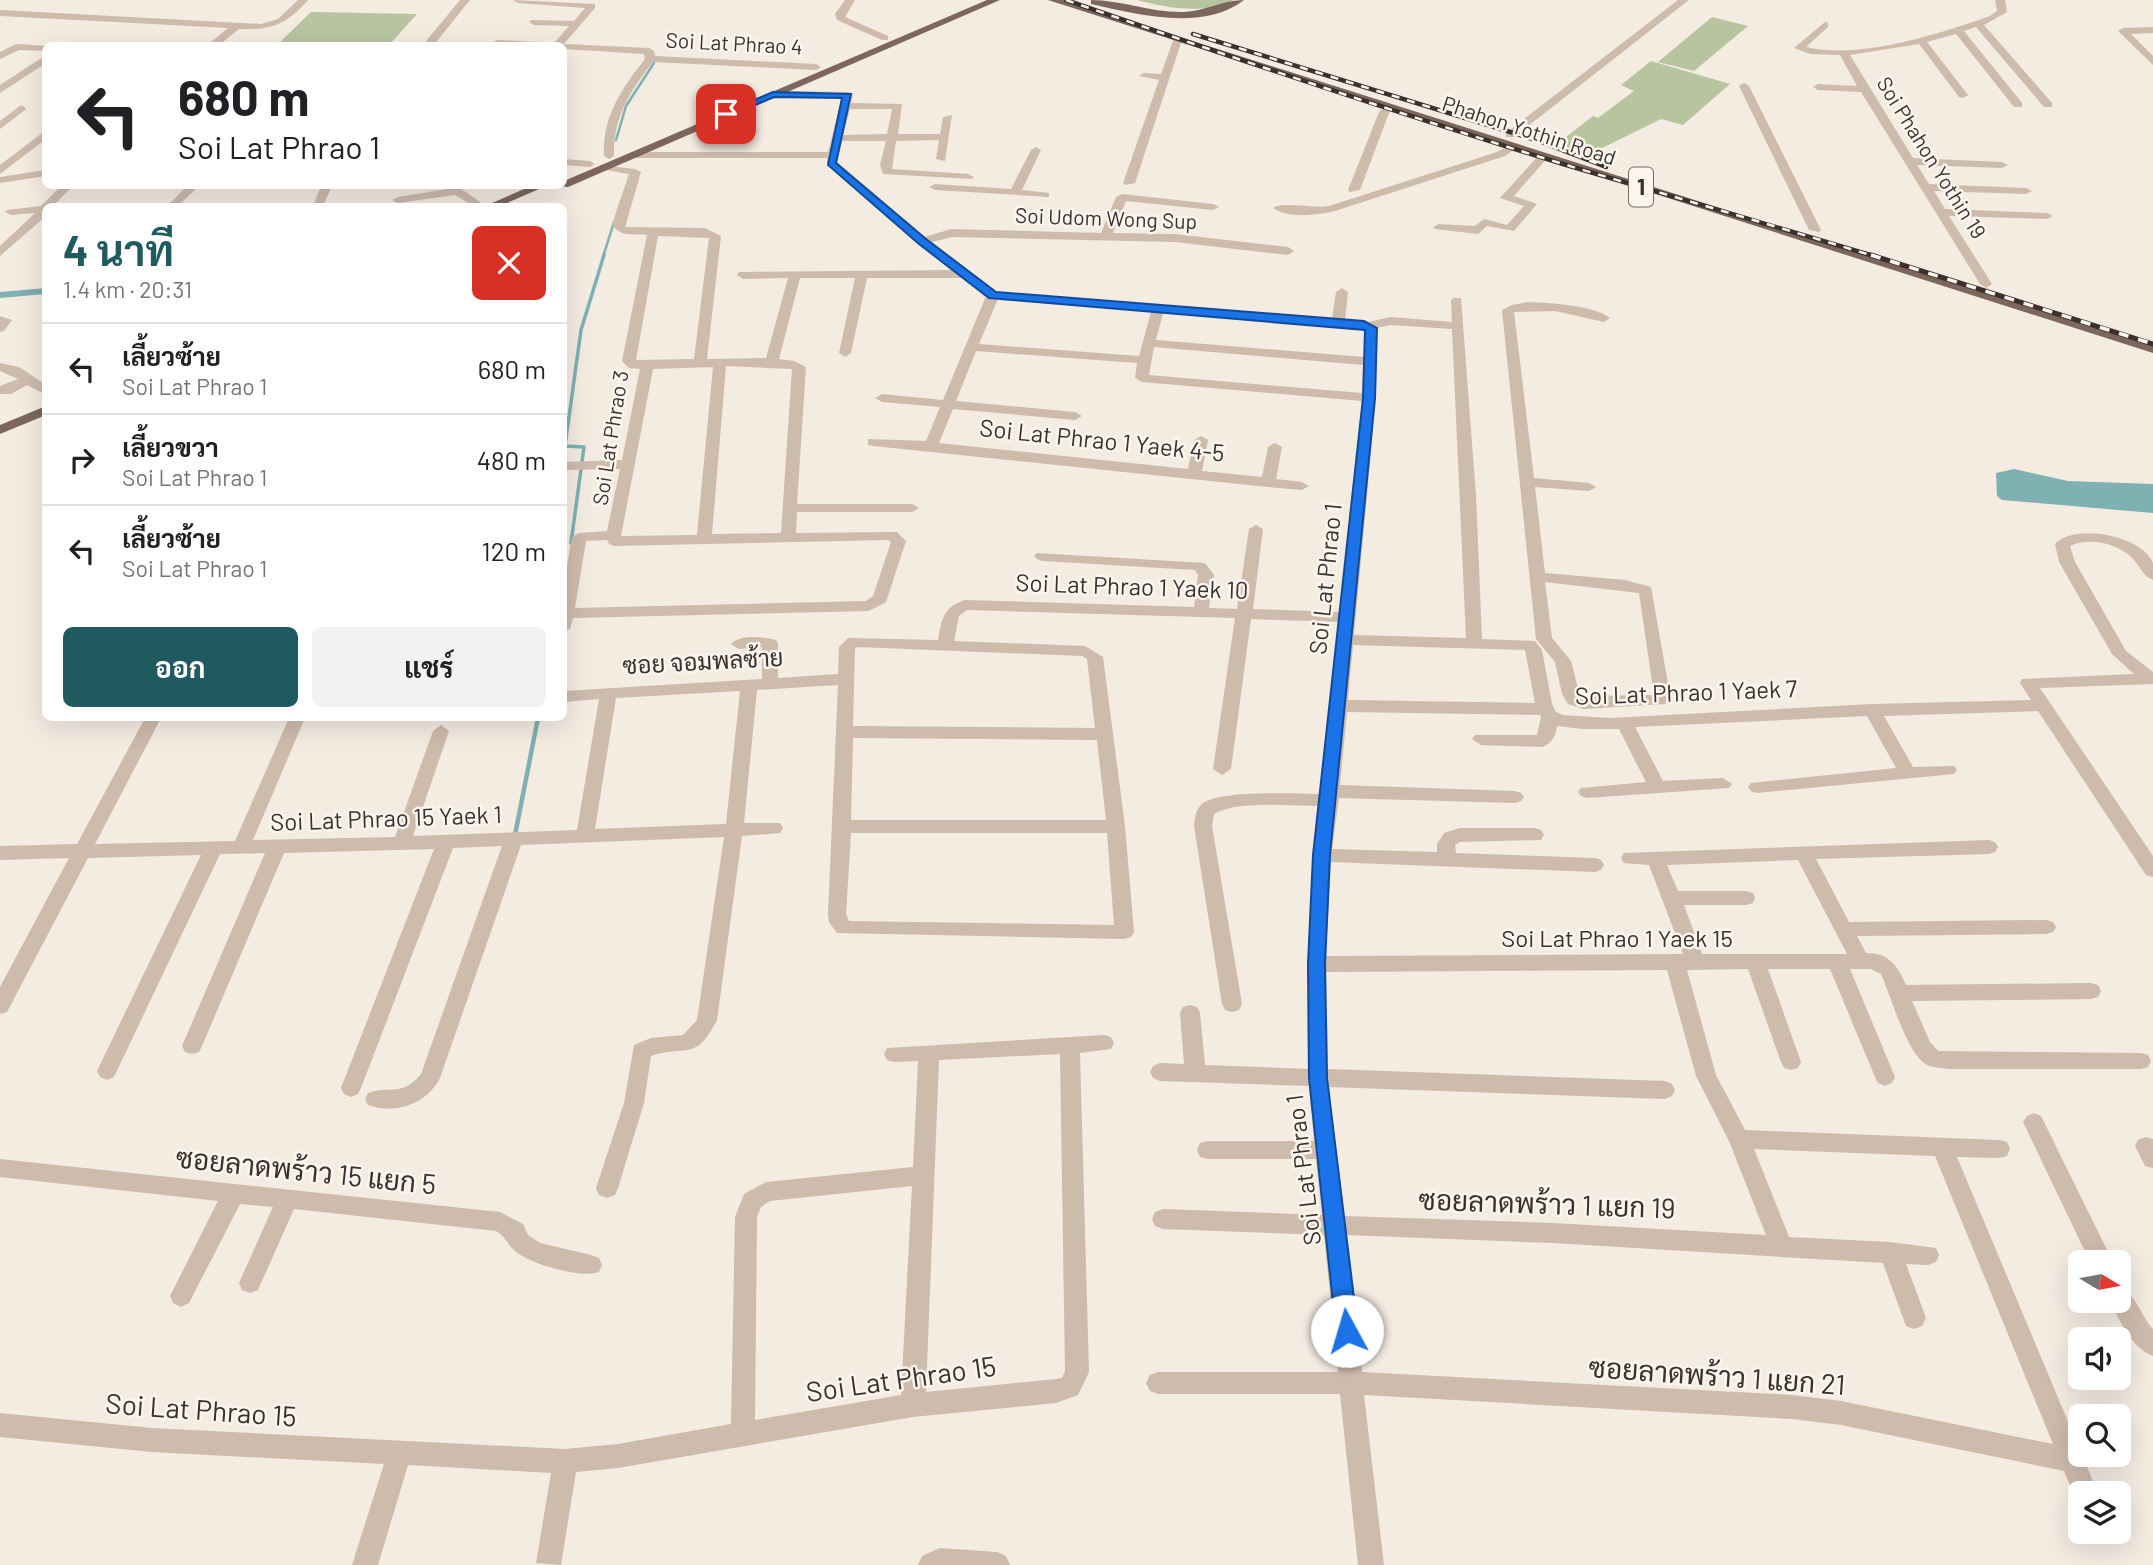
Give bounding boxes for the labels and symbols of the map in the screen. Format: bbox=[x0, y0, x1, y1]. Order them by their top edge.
street label: Soi Lat Phrao 4 bbox=[665, 26, 803, 59]
street label: Soi Phahon Yothin 19 bbox=[1872, 72, 1992, 243]
pin bbox=[696, 84, 756, 144]
street label: Phahon Yothin Road bbox=[1440, 90, 1619, 169]
road number: 1 bbox=[1629, 168, 1653, 206]
street label: Soi Udom Wong Sup bbox=[1015, 202, 1197, 233]
street label: Soi Lat Phrao 3 bbox=[587, 369, 633, 507]
street label: Soi Lat Phrao 1 Yaek 4-5 bbox=[978, 412, 1226, 467]
street label: Soi Lat Phrao 1 bbox=[1302, 502, 1347, 656]
street label: Soi Lat Phrao 1 Yaek 10 bbox=[1015, 567, 1249, 604]
street label: ซอย จอมพลซ้าย bbox=[622, 642, 784, 679]
street label: Soi Lat Phrao 1 Yaek 7 bbox=[1574, 673, 1798, 710]
street label: Soi Lat Phrao 15 Yaek 1 bbox=[270, 799, 502, 836]
street label: Soi Lat Phrao 1 Yaek 15 bbox=[1501, 923, 1733, 952]
street label: Soi Lat Phrao 1 bbox=[1279, 1093, 1326, 1247]
street label: ซอยลาดพร้าว 15 แยก 5 bbox=[174, 1139, 438, 1201]
street label: ซอยลาดพร้าว 1 แยก 19 bbox=[1418, 1182, 1676, 1224]
north arrow bbox=[2068, 1250, 2132, 1312]
position arrow bbox=[1310, 1294, 1384, 1368]
street label: Soi Lat Phrao 15 bbox=[804, 1348, 998, 1408]
street label: ซอยลาดพร้าว 1 แยก 21 bbox=[1588, 1349, 1846, 1401]
street label: Soi Lat Phrao 15 bbox=[104, 1385, 298, 1433]

